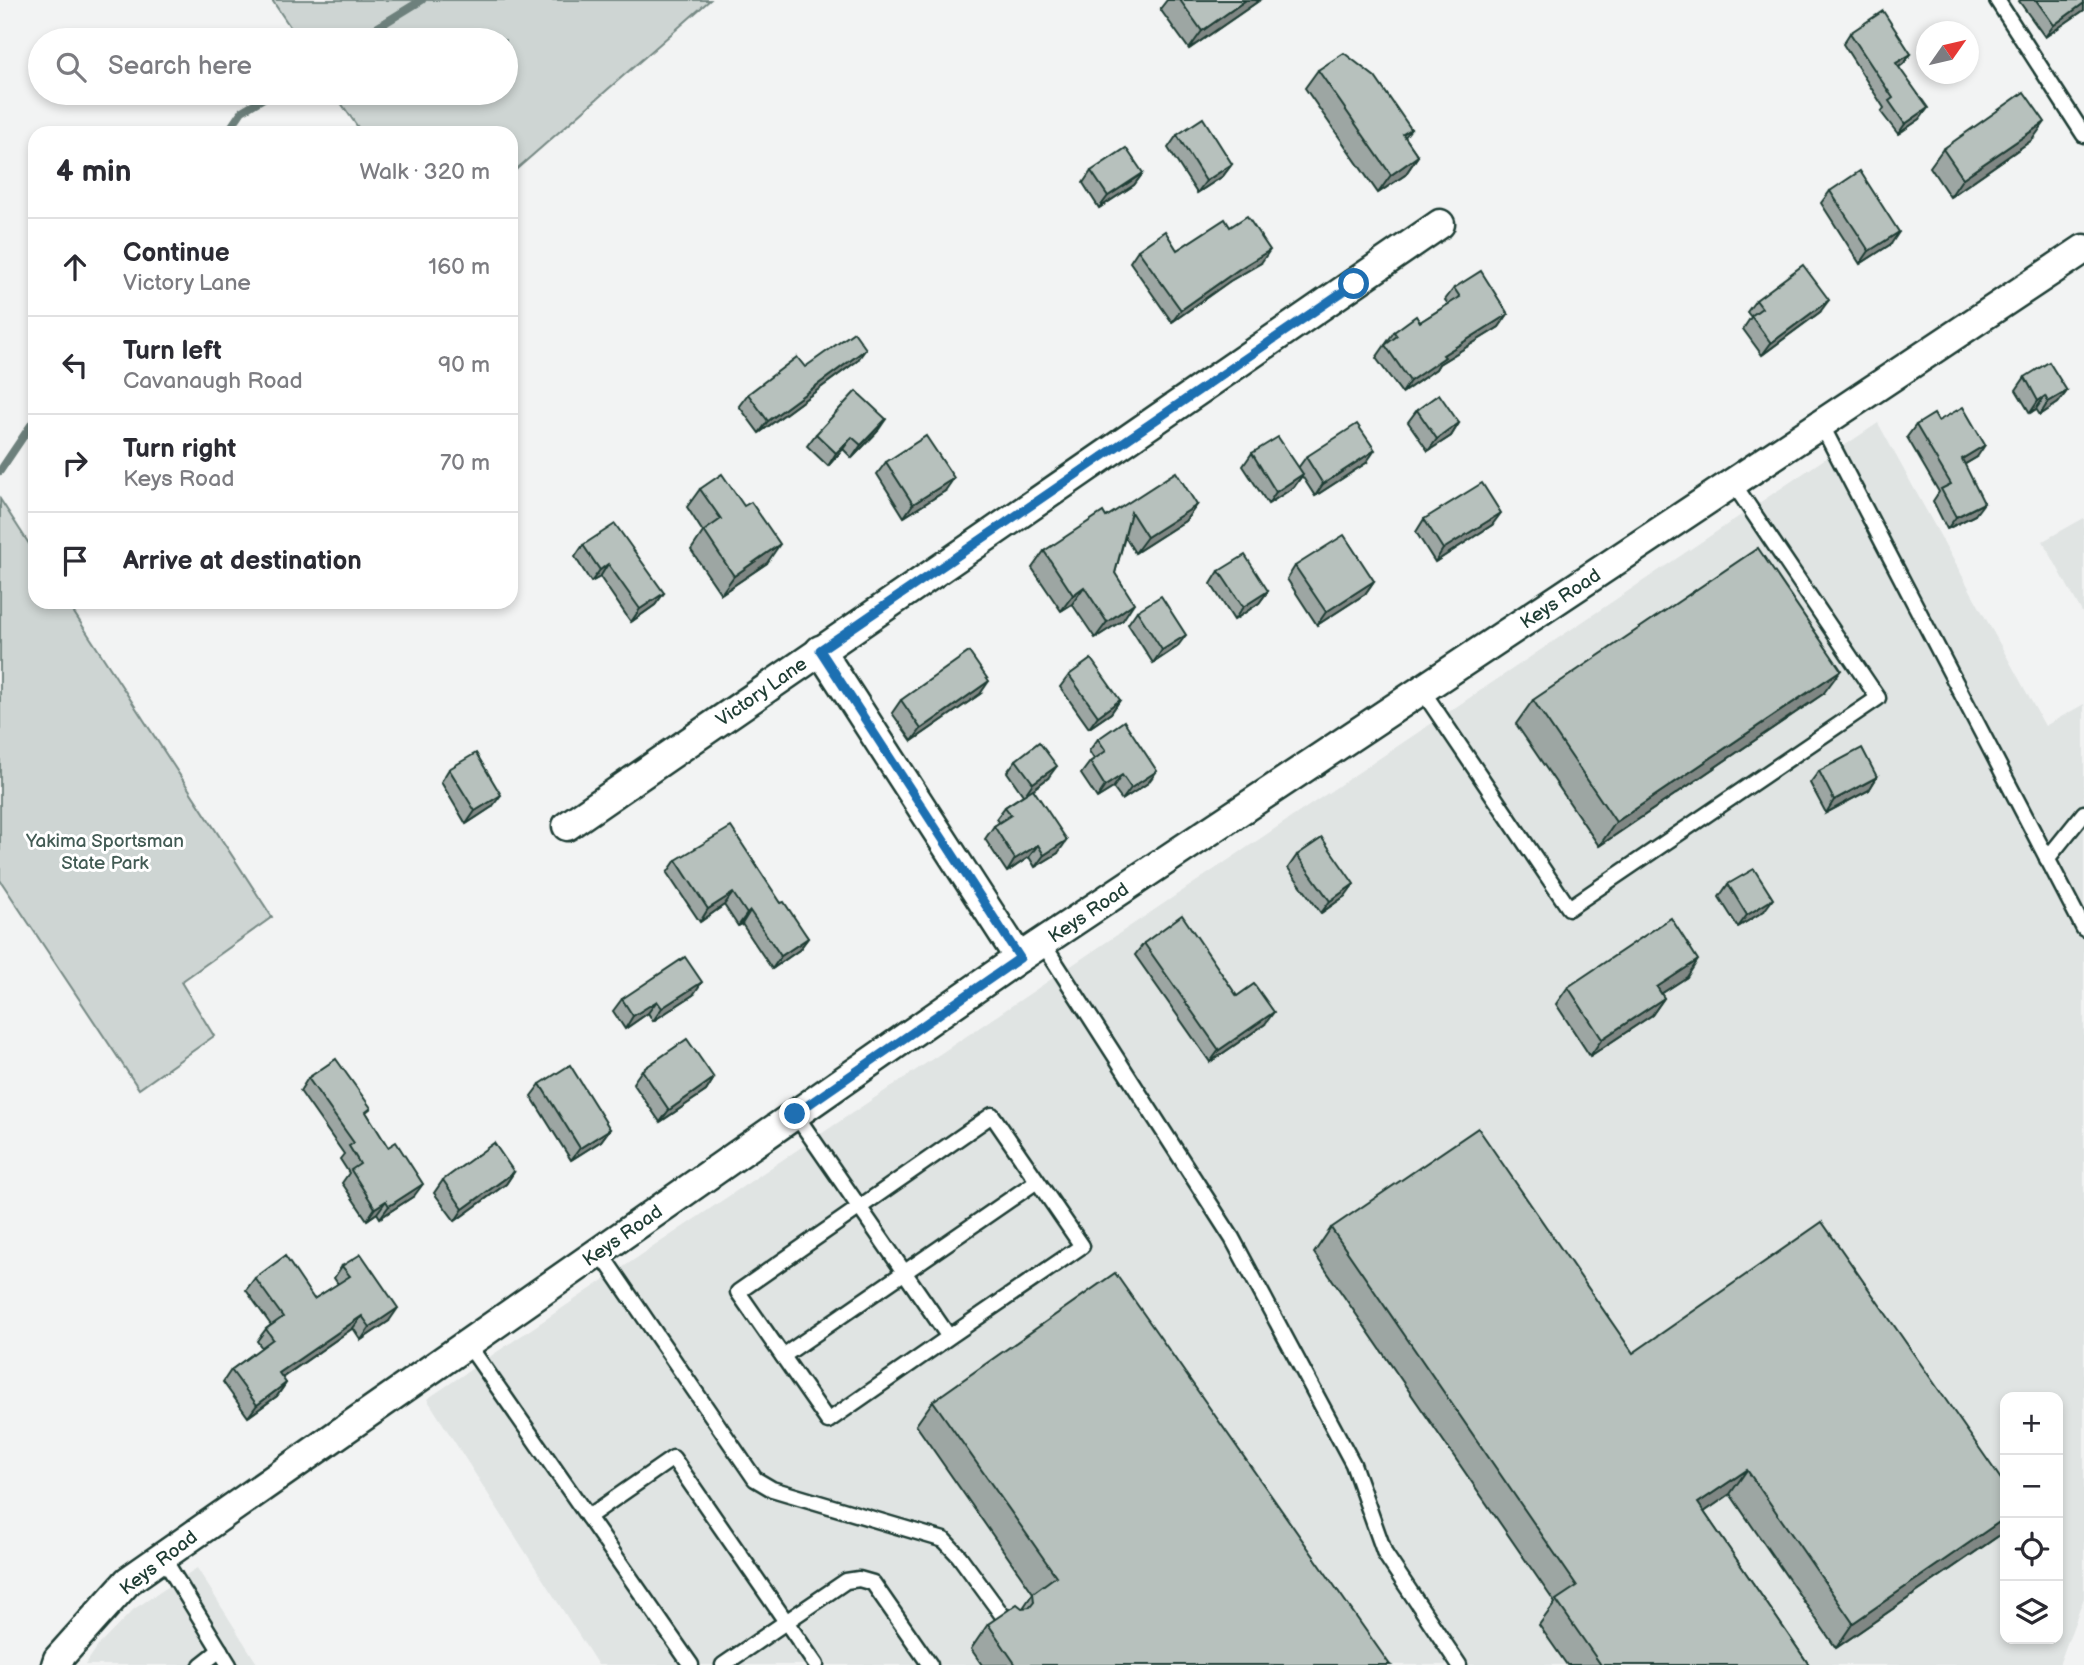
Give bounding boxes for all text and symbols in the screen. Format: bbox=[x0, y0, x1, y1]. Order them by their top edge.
north arrow bbox=[1916, 21, 1979, 84]
search box bbox=[28, 28, 518, 105]
icon: search bbox=[52, 48, 90, 86]
text: Search here bbox=[108, 51, 252, 82]
text: 4 min bbox=[56, 154, 131, 190]
text: Walk · 320 m bbox=[359, 158, 490, 186]
text: Continue bbox=[123, 238, 230, 269]
icon: ahead bbox=[56, 248, 94, 286]
text: 160 m bbox=[428, 253, 490, 281]
route start bbox=[1338, 268, 1369, 299]
text: Victory Lane bbox=[123, 269, 251, 297]
text: Turn left bbox=[123, 336, 222, 367]
icon: left bbox=[56, 346, 94, 384]
text: 90 m bbox=[438, 351, 490, 379]
text: Cavanaugh Road bbox=[123, 367, 303, 395]
text: Turn right bbox=[123, 434, 236, 465]
icon: right bbox=[56, 444, 94, 482]
text: 70 m bbox=[440, 449, 490, 477]
text: Keys Road bbox=[123, 465, 234, 493]
icon: arrive bbox=[56, 542, 94, 580]
text: Arrive at destination bbox=[123, 546, 362, 577]
street label: Keys Road bbox=[1516, 564, 1605, 635]
street label: Victory Lane bbox=[712, 652, 812, 732]
park label: Yakima Sportsman State Park bbox=[25, 830, 184, 875]
street label: Keys Road bbox=[1044, 878, 1133, 949]
route end bbox=[779, 1098, 810, 1129]
street label: Keys Road bbox=[579, 1200, 667, 1272]
map controls bbox=[2000, 1392, 2063, 1644]
button: + bbox=[2000, 1392, 2063, 1455]
button: − bbox=[2000, 1455, 2063, 1518]
button: locate bbox=[2000, 1518, 2063, 1581]
street label: Keys Road bbox=[116, 1526, 202, 1601]
button: layers bbox=[2000, 1581, 2063, 1644]

